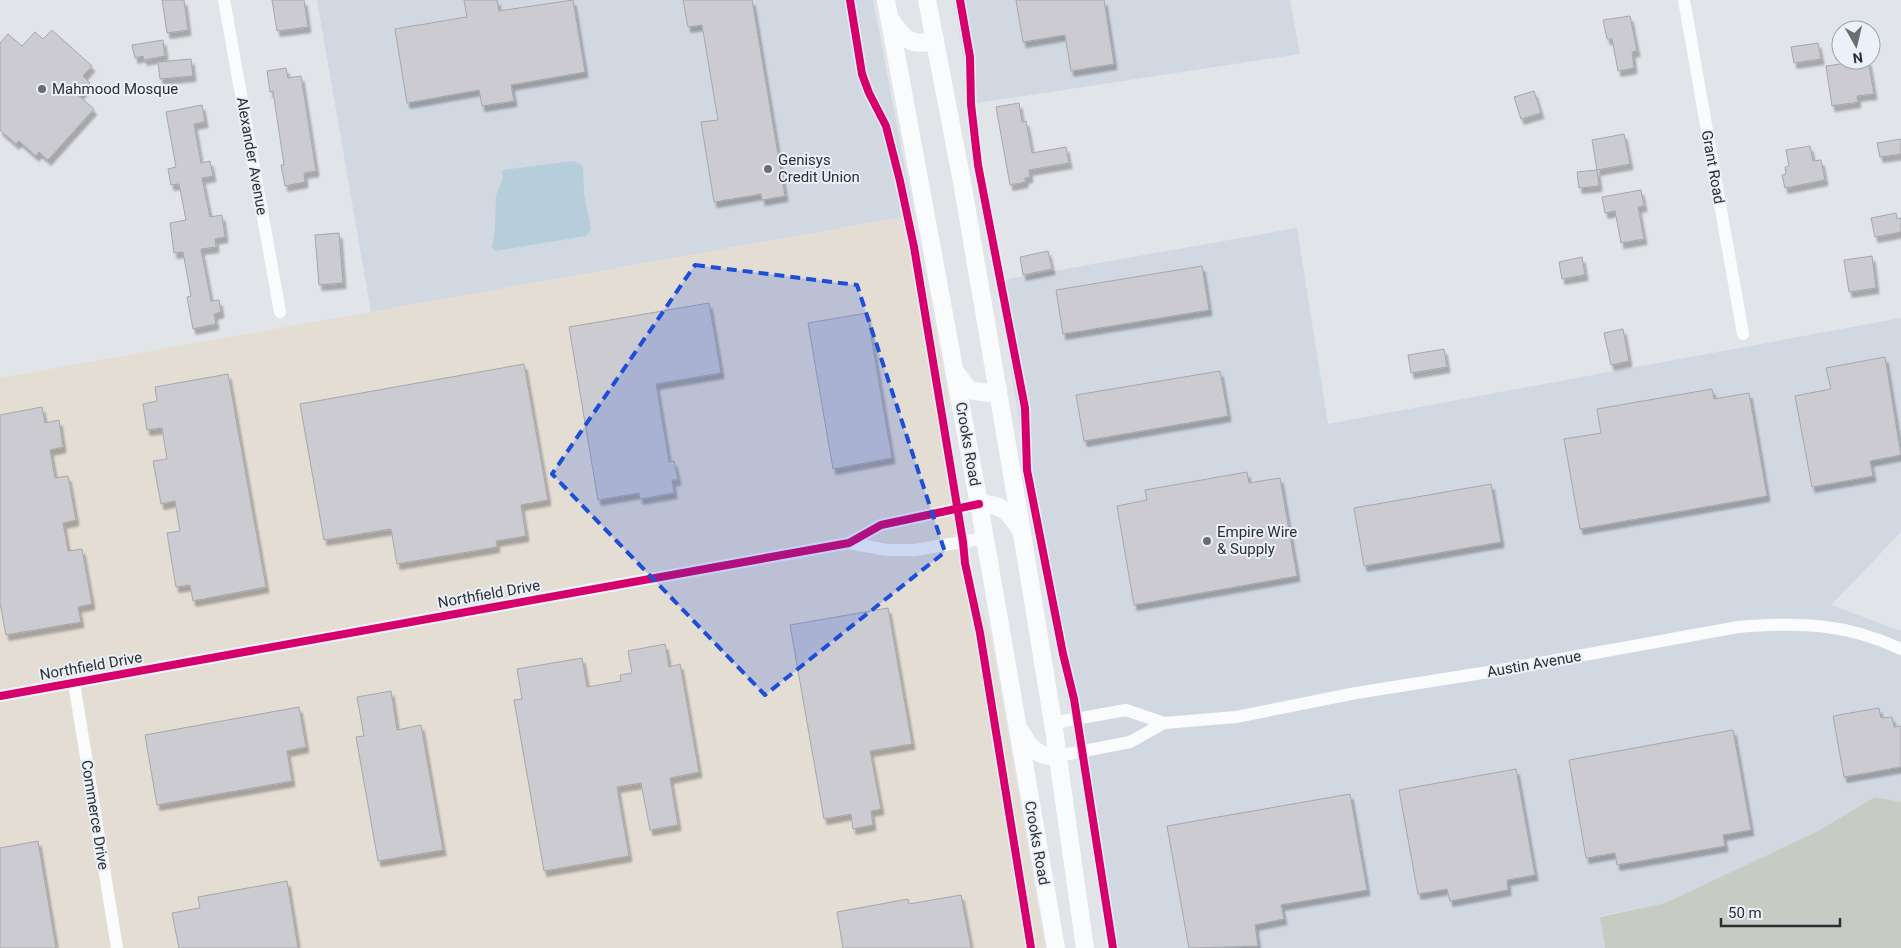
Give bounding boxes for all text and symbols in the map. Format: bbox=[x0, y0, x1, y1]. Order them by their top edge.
north arrow bbox=[1831, 20, 1881, 70]
text: N bbox=[1852, 49, 1864, 66]
place label: Mahmood Mosque bbox=[52, 80, 178, 98]
marker: Mahmood Mosque bbox=[36, 83, 48, 95]
street label: Alexander Avenue bbox=[233, 96, 271, 216]
street label: Grant Road bbox=[1698, 129, 1728, 205]
place label: Genisys Credit Union bbox=[778, 151, 860, 186]
marker: Genisys Credit Union bbox=[762, 163, 774, 175]
street label: Crooks Road bbox=[952, 400, 984, 488]
place label: Empire Wire & Supply bbox=[1217, 523, 1297, 558]
marker: Empire Wire & Supply bbox=[1201, 535, 1213, 547]
street label: Northfield Drive bbox=[436, 576, 542, 612]
street label: Austin Avenue bbox=[1485, 647, 1583, 681]
street label: Northfield Drive bbox=[38, 648, 144, 684]
street label: Commerce Drive bbox=[77, 759, 113, 871]
street label: Crooks Road bbox=[1021, 799, 1053, 887]
scale bar bbox=[1721, 896, 1840, 928]
text: 50 m bbox=[1728, 904, 1762, 922]

